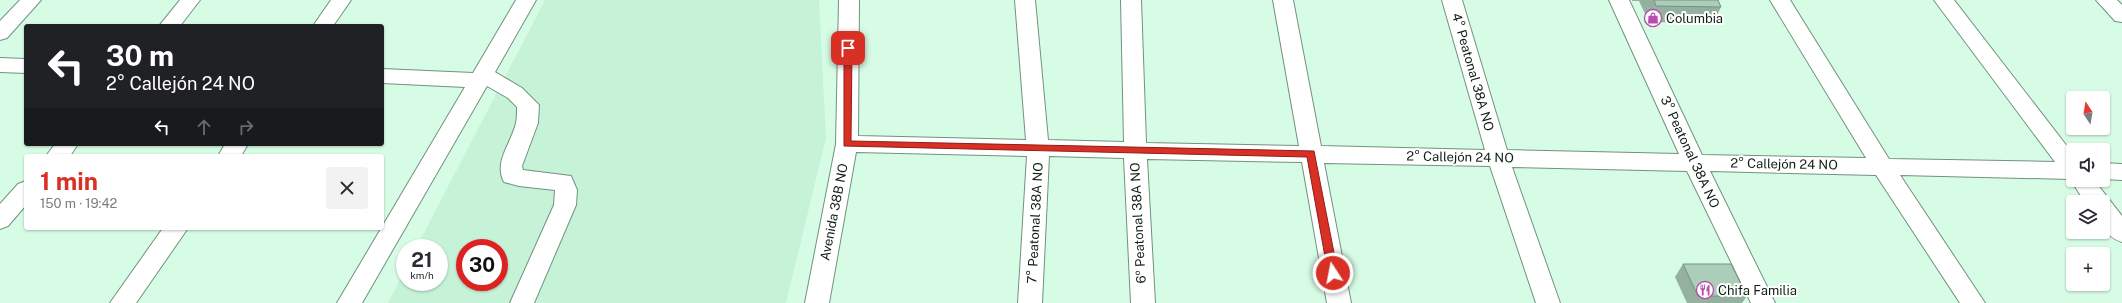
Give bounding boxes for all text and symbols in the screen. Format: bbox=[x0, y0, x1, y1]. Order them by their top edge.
shop icon: Columbia bbox=[1643, 8, 1663, 28]
street label: 4° Peatonal 38A NO bbox=[1449, 11, 1497, 133]
place label: Columbia bbox=[1666, 11, 1723, 26]
pin bbox=[831, 31, 865, 65]
icon: arrive bbox=[837, 37, 859, 59]
text: 30 m bbox=[106, 39, 174, 72]
icon: left bbox=[40, 40, 92, 92]
text: 2° Callejón 24 NO bbox=[106, 73, 255, 94]
north arrow bbox=[2066, 91, 2110, 135]
map controls bbox=[2066, 91, 2110, 291]
street label: 3° Peatonal 38A NO bbox=[1657, 94, 1723, 210]
icon: left bbox=[151, 116, 173, 138]
icon: ahead bbox=[193, 116, 215, 138]
icon: right bbox=[235, 116, 257, 138]
button: sound bbox=[2066, 143, 2110, 187]
street label: 2° Callejón 24 NO bbox=[1406, 149, 1514, 165]
street label: 2° Callejón 24 NO bbox=[1730, 156, 1838, 172]
street label: Avenida 38B NO bbox=[817, 162, 851, 262]
street label: 7° Peatonal 38A NO bbox=[1024, 162, 1046, 284]
street label: 6º Peatonal 38A NO bbox=[1127, 162, 1149, 284]
text: 1 min bbox=[40, 167, 98, 195]
button: close bbox=[326, 167, 368, 209]
button: layers bbox=[2066, 195, 2110, 239]
text: 150 m · 19:42 bbox=[40, 196, 117, 211]
speed limit sign: 30 bbox=[456, 239, 508, 291]
button: + bbox=[2066, 247, 2110, 291]
text: 21 bbox=[411, 248, 433, 272]
position arrow bbox=[1312, 252, 1354, 294]
text: km/h bbox=[410, 269, 434, 281]
restaurant icon: Chifa Familia bbox=[1695, 280, 1715, 300]
place label: Chifa Familia bbox=[1718, 283, 1797, 298]

